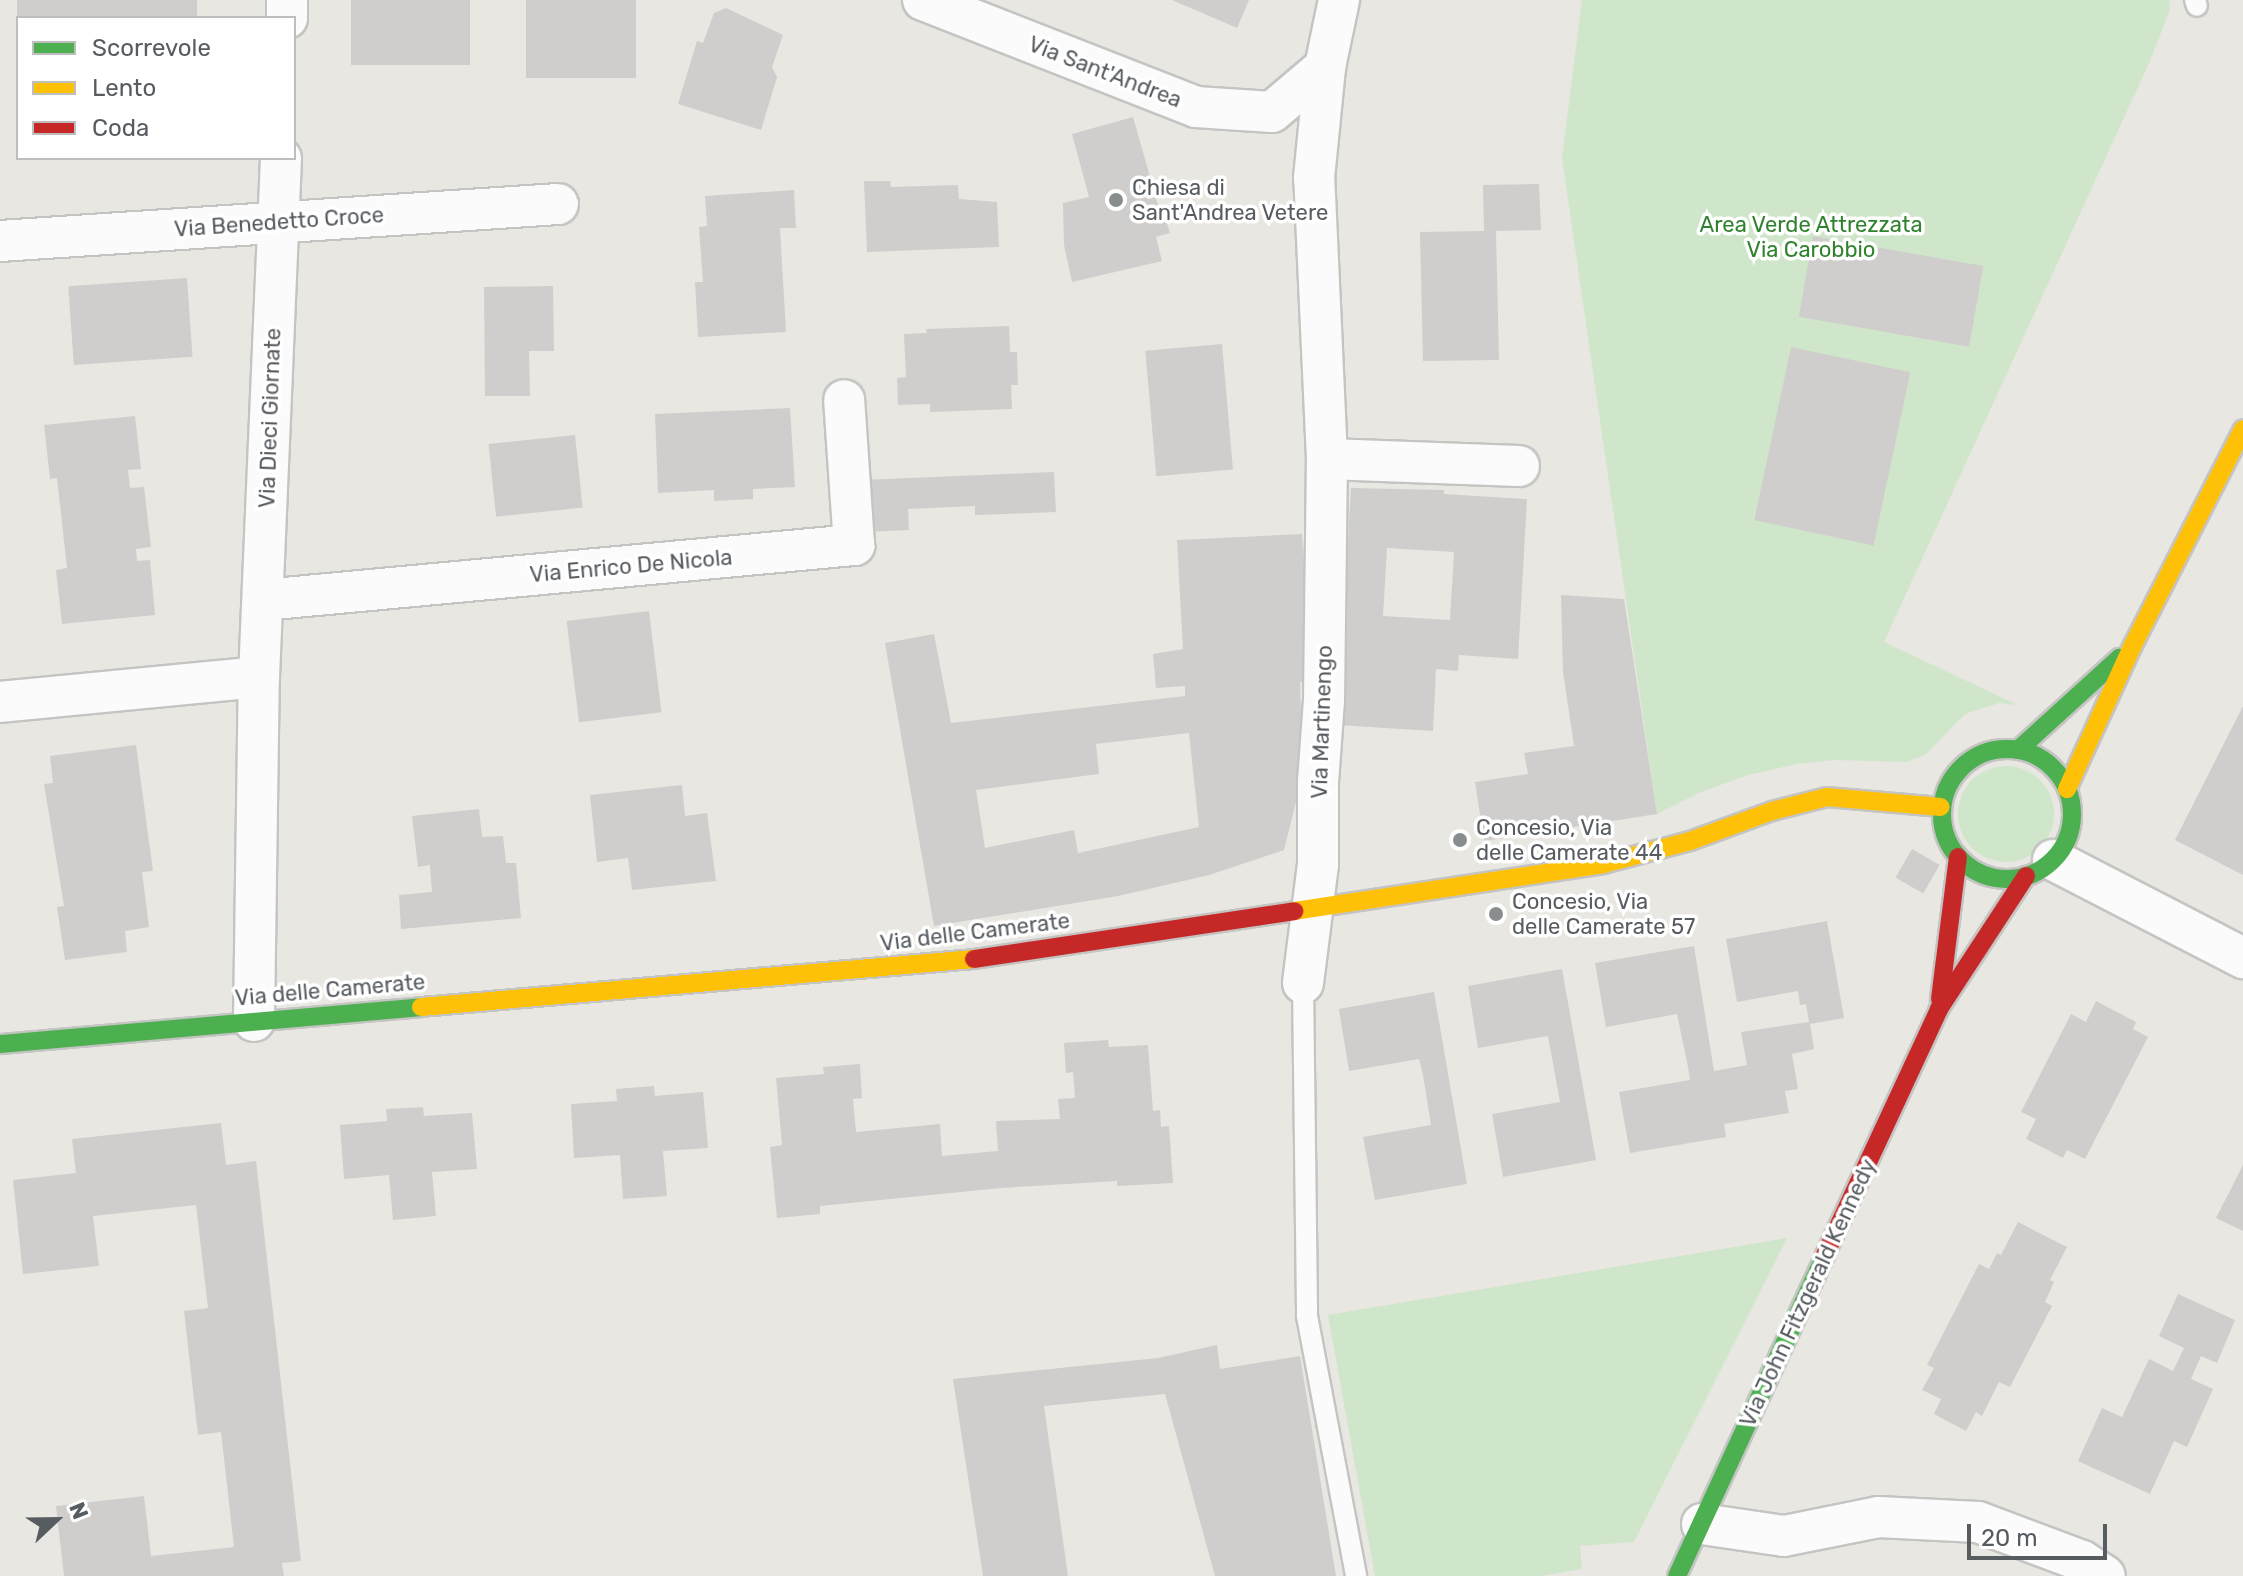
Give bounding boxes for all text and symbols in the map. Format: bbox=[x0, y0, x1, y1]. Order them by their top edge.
legend bbox=[16, 16, 296, 160]
street label: Via Sant'Andrea bbox=[1025, 31, 1185, 113]
text: Scorrevole bbox=[92, 34, 211, 62]
text: Lento bbox=[92, 74, 156, 102]
text: Coda bbox=[92, 114, 149, 142]
place label: Chiesa di Sant'Andrea Vetere bbox=[1132, 174, 1329, 226]
marker: Chiesa di Sant'Andrea Vetere bbox=[1107, 191, 1125, 209]
street label: Via Benedetto Croce bbox=[173, 201, 385, 243]
park label: Area Verde Attrezzata Via Carobbio bbox=[1699, 211, 1923, 262]
street label: Via Dieci Giornate bbox=[254, 327, 286, 509]
street label: Via Enrico De Nicola bbox=[529, 544, 733, 588]
street label: Via Martinengo bbox=[1306, 645, 1338, 799]
place label: Concesio, Via delle Camerate 44 bbox=[1476, 814, 1662, 866]
marker: Concesio, Via delle Camerate 44 bbox=[1451, 831, 1469, 849]
place label: Concesio, Via delle Camerate 57 bbox=[1512, 888, 1695, 940]
marker: Concesio, Via delle Camerate 57 bbox=[1487, 905, 1505, 923]
street label: Via delle Camerate bbox=[879, 907, 1071, 957]
street label: Via delle Camerate bbox=[234, 969, 426, 1011]
street label: Via John Fitzgerald Kennedy bbox=[1734, 1155, 1882, 1431]
north arrow bbox=[16, 1480, 96, 1560]
text: N bbox=[63, 1498, 94, 1523]
scale bar bbox=[1971, 1508, 2111, 1558]
text: 20 m bbox=[1981, 1524, 2038, 1552]

